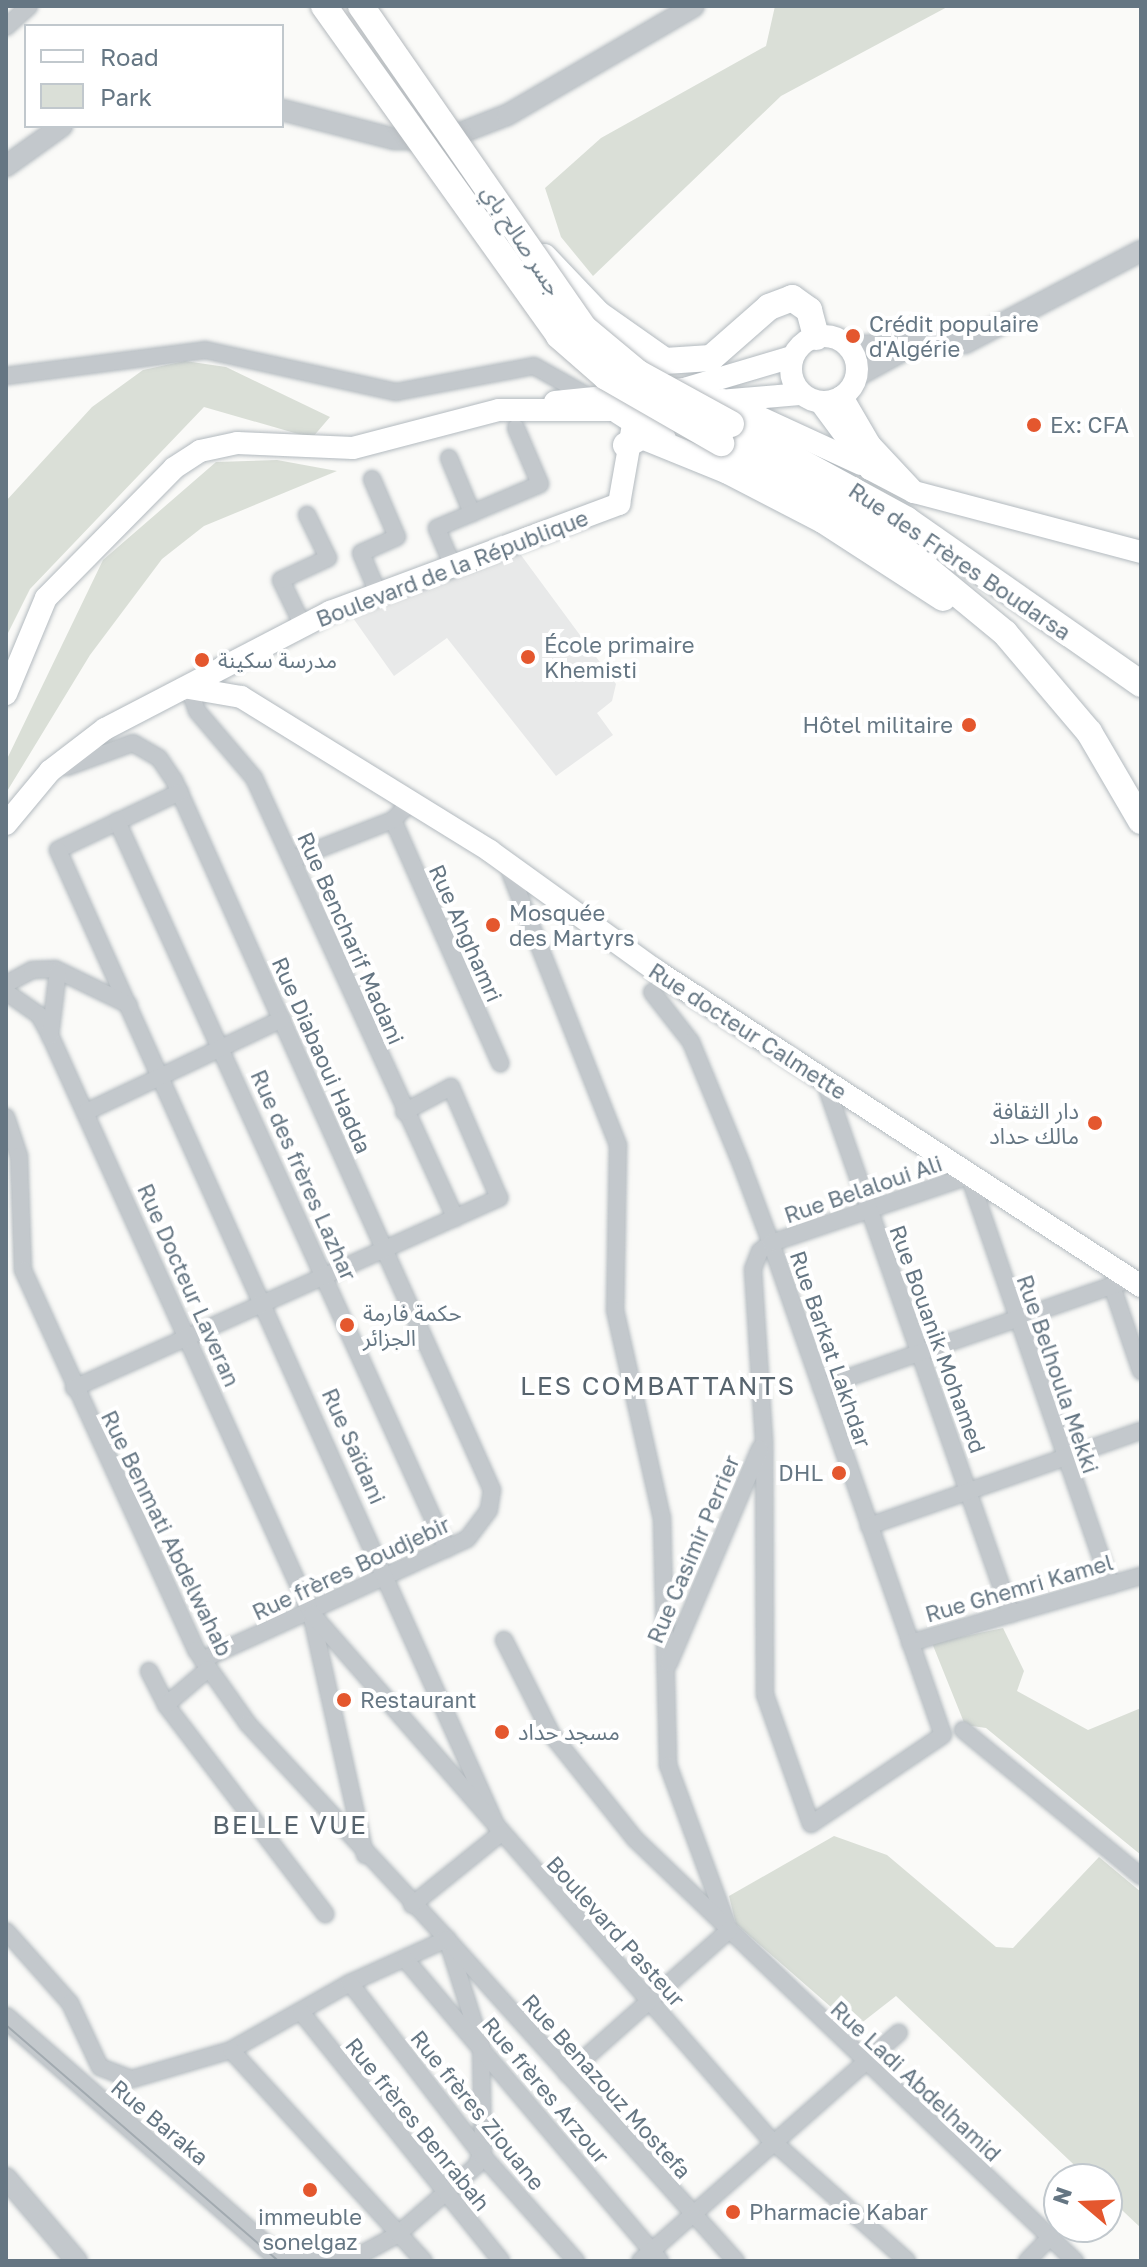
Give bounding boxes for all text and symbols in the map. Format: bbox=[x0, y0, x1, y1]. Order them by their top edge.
legend bbox=[24, 24, 284, 128]
text: Road bbox=[100, 42, 159, 71]
text: Park bbox=[100, 82, 152, 111]
street label: جسر صالح باي bbox=[476, 180, 568, 300]
place label: Crédit populaire d'Algérie bbox=[869, 310, 1039, 362]
marker: Crédit populaire d'Algérie bbox=[844, 327, 862, 345]
place label: Ex: CFA bbox=[1050, 412, 1129, 438]
marker: Ex: CFA bbox=[1025, 416, 1043, 434]
street label: Rue des Frères Boudarsa bbox=[844, 477, 1076, 645]
street label: Boulevard de la République bbox=[312, 504, 592, 632]
place label: École primaire Khemisti bbox=[544, 631, 694, 682]
place label: مدرسة سكينة bbox=[218, 647, 337, 673]
marker: École primaire Khemisti bbox=[519, 648, 537, 666]
marker: مدرسة سكينة bbox=[193, 651, 211, 669]
place label: Hôtel militaire bbox=[802, 712, 953, 738]
marker: Hôtel militaire bbox=[960, 716, 978, 734]
street label: Rue Bencharif Madani bbox=[292, 828, 410, 1048]
street label: Rue Ahghamri bbox=[424, 860, 508, 1006]
place label: Mosquée des Martyrs bbox=[509, 899, 635, 950]
marker: Mosquée des Martyrs bbox=[484, 916, 502, 934]
street label: Rue Diabaoui Hadda bbox=[267, 953, 377, 1157]
street label: Rue docteur Calmette bbox=[644, 957, 852, 1105]
street label: Rue des frères Lazhar bbox=[246, 1066, 362, 1284]
place label: دار الثقافة مالك حداد bbox=[989, 1097, 1079, 1148]
marker: دار الثقافة مالك حداد bbox=[1086, 1114, 1104, 1132]
street label: Rue Belaloui Ali bbox=[781, 1150, 945, 1228]
street label: Rue Docteur Laveran bbox=[132, 1179, 246, 1391]
street label: Rue Bouanik Mohamed bbox=[884, 1221, 992, 1457]
street label: Rue Barkat Lakhdar bbox=[785, 1247, 877, 1451]
street label: Rue Belhoula Mekki bbox=[1012, 1271, 1104, 1477]
place label: حكمة فارمة الجزائر bbox=[363, 1299, 462, 1350]
marker: حكمة فارمة الجزائر bbox=[338, 1316, 356, 1334]
district label: LES COMBATTANTS bbox=[520, 1370, 796, 1402]
street label: Rue Saïdani bbox=[317, 1384, 391, 1508]
street label: Rue Benmati Abdelwahab bbox=[96, 1406, 238, 1660]
street label: Rue Casimir Perrier bbox=[641, 1451, 745, 1647]
place label: DHL bbox=[778, 1460, 823, 1486]
marker: DHL bbox=[830, 1464, 848, 1482]
street label: Rue frères Boudjebir bbox=[248, 1511, 454, 1625]
street label: Rue Ghemri Kamel bbox=[922, 1549, 1116, 1627]
place label: Restaurant bbox=[360, 1687, 477, 1713]
marker: Restaurant bbox=[335, 1691, 353, 1709]
place label: مسجد حداد bbox=[518, 1719, 620, 1745]
marker: مسجد حداد bbox=[493, 1723, 511, 1741]
district label: BELLE VUE bbox=[212, 1809, 368, 1841]
street label: Boulevard Pasteur bbox=[541, 1850, 691, 2012]
street label: Rue Benazouz Mostefa bbox=[517, 1988, 697, 2184]
street label: Rue Ladi Abdelhamid bbox=[826, 1995, 1006, 2167]
street label: Rue frères Arzour bbox=[477, 2011, 615, 2169]
street label: Rue frères Ziouane bbox=[405, 2025, 551, 2195]
street label: Rue frères Benrabah bbox=[340, 2032, 496, 2216]
street label: Rue Baraka bbox=[106, 2074, 214, 2170]
north arrow bbox=[1043, 2163, 1123, 2243]
marker: immeuble sonelgaz bbox=[301, 2181, 319, 2199]
text: N bbox=[1046, 2183, 1077, 2208]
place label: Pharmacie Kabar bbox=[749, 2199, 928, 2225]
place label: immeuble sonelgaz bbox=[258, 2203, 362, 2254]
marker: Pharmacie Kabar bbox=[724, 2203, 742, 2221]

